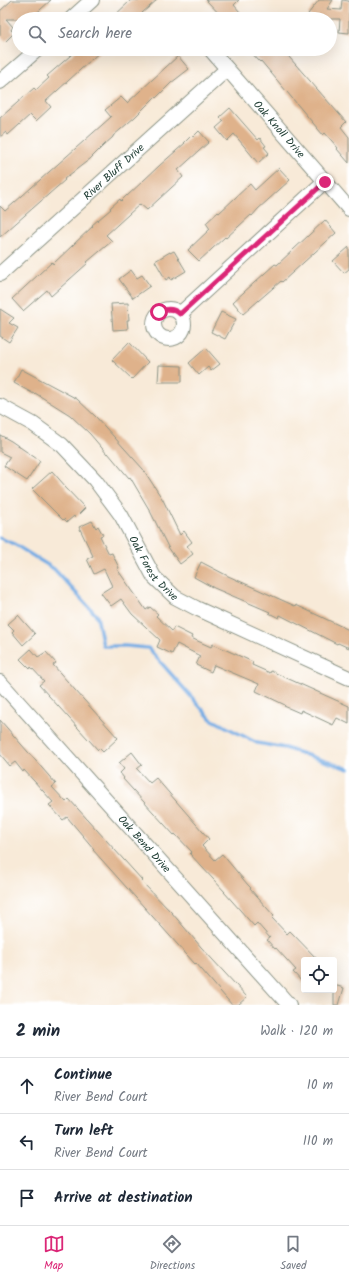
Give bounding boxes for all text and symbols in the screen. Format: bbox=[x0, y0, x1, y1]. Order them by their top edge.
search box bbox=[12, 12, 337, 56]
text: Search here bbox=[58, 22, 132, 46]
icon: search bbox=[26, 23, 48, 45]
street label: Oak Knoll Drive bbox=[248, 97, 309, 163]
street label: River Bluff Drive bbox=[79, 140, 149, 205]
route end bbox=[316, 173, 334, 191]
route start bbox=[150, 303, 168, 321]
street label: Oak Forest Drive bbox=[124, 533, 182, 606]
street label: Oak Bend Drive bbox=[113, 811, 175, 877]
map controls bbox=[301, 957, 337, 993]
button: locate bbox=[301, 957, 337, 993]
text: 2 min bbox=[16, 1018, 60, 1045]
text: Walk · 120 m bbox=[260, 1021, 333, 1042]
text: Continue bbox=[54, 1063, 112, 1087]
icon: ahead bbox=[16, 1075, 38, 1097]
text: 10 m bbox=[307, 1075, 333, 1096]
text: River Bend Court bbox=[54, 1087, 148, 1108]
text: Turn left bbox=[54, 1119, 114, 1143]
icon: left bbox=[16, 1131, 38, 1153]
text: 110 m bbox=[303, 1131, 333, 1152]
text: River Bend Court bbox=[54, 1143, 148, 1164]
text: Arrive at destination bbox=[54, 1186, 193, 1210]
icon: arrive bbox=[16, 1187, 38, 1209]
tab: Map bbox=[43, 1233, 65, 1275]
tab: Directions bbox=[150, 1233, 195, 1275]
tab: Saved bbox=[280, 1233, 306, 1275]

